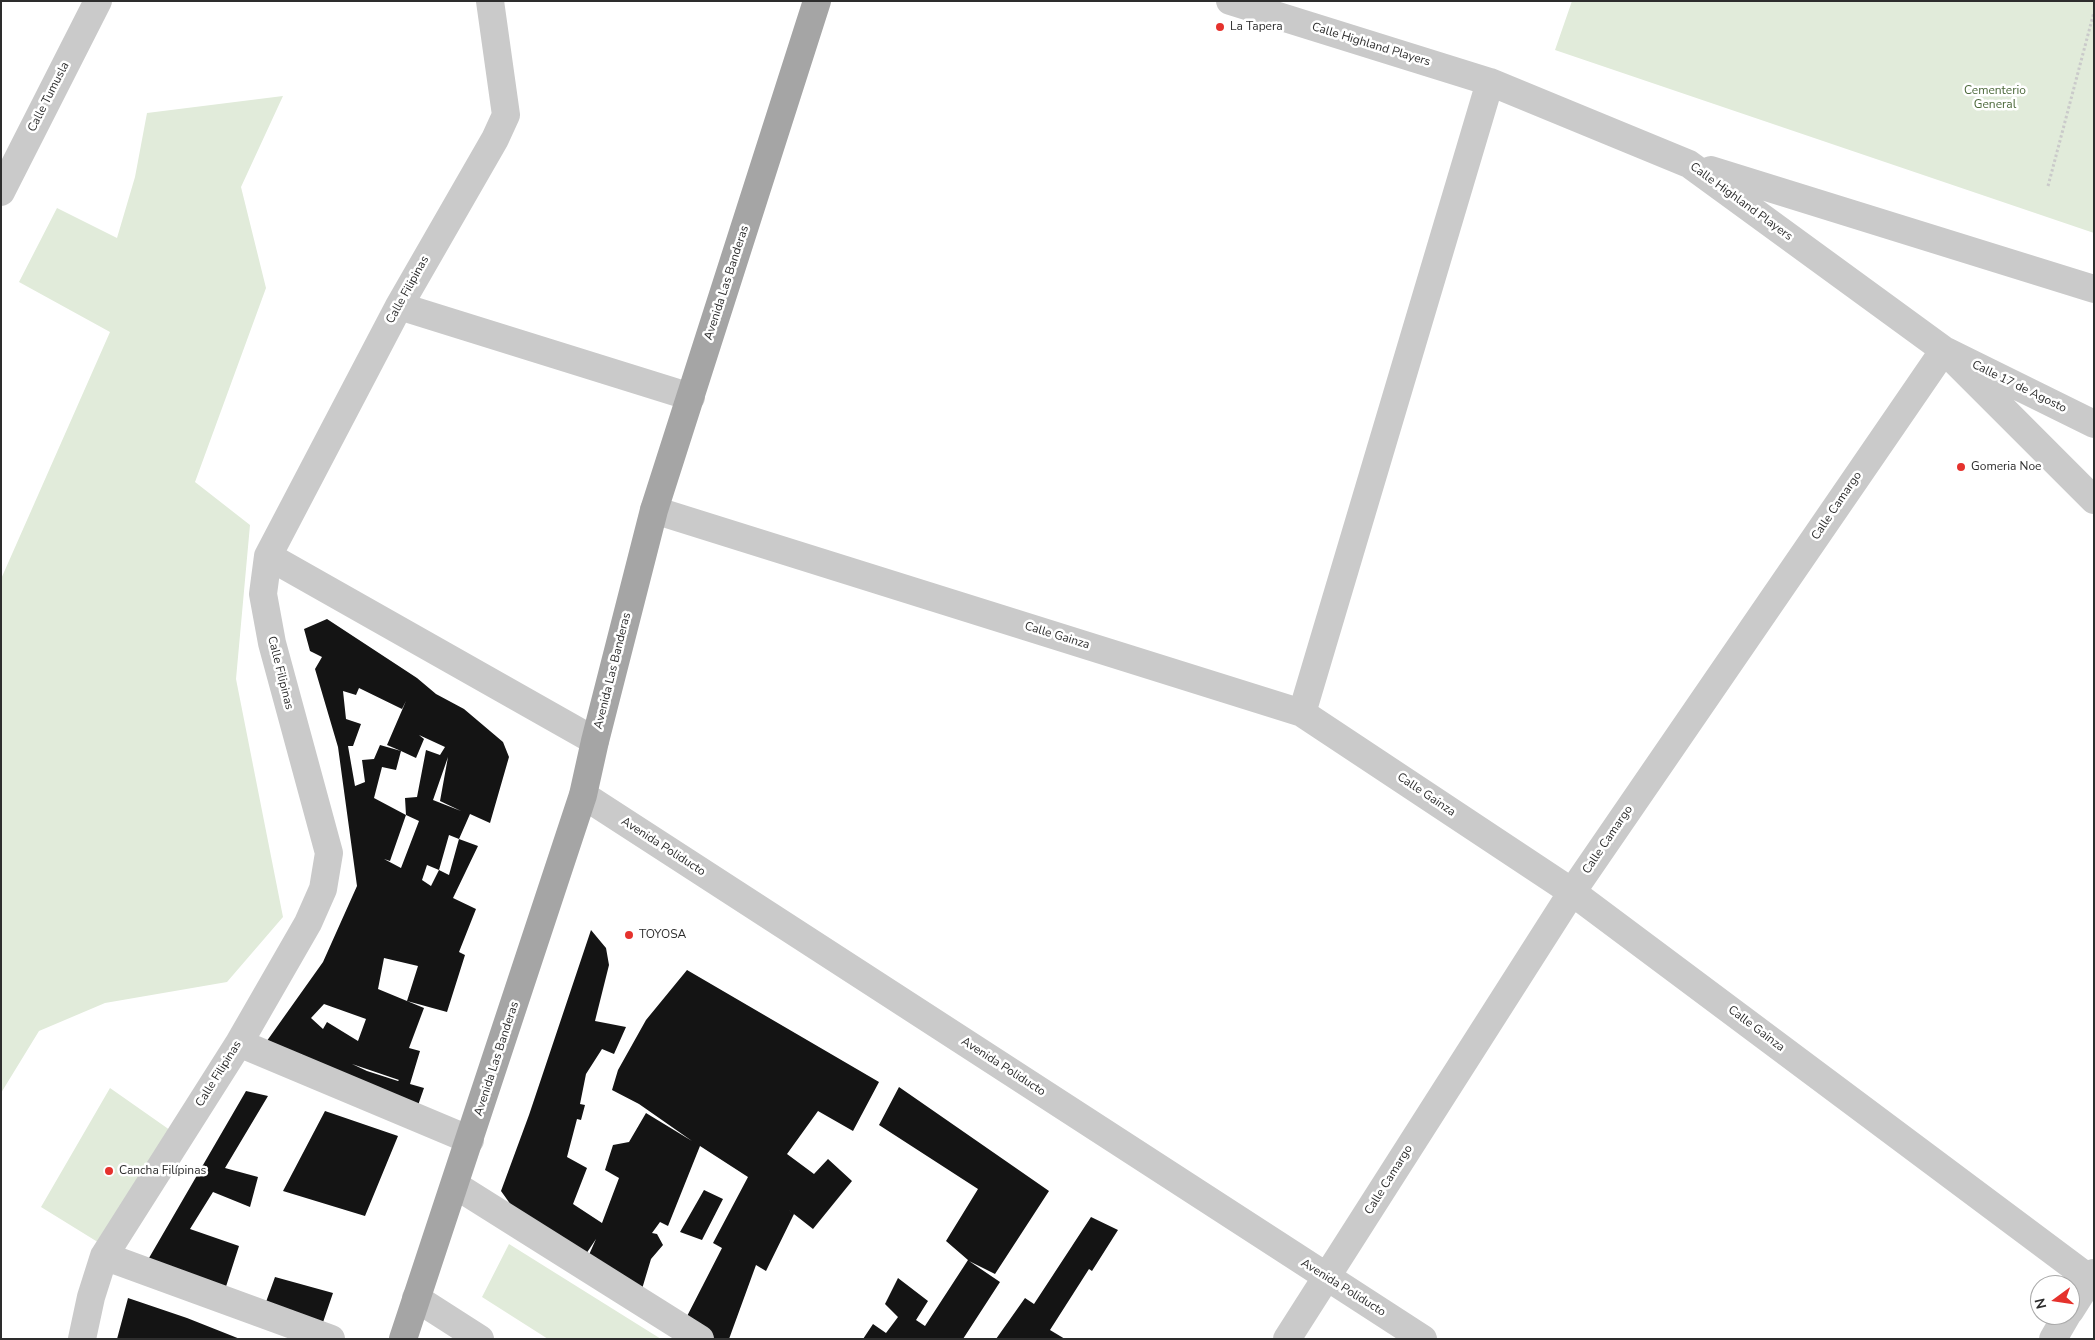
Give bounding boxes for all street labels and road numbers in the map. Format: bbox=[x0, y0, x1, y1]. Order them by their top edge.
street label: Calle Highland Players bbox=[1310, 20, 1432, 70]
street label: Calle Tumusla bbox=[25, 60, 73, 134]
street label: Calle Highland Players bbox=[1687, 160, 1795, 244]
street label: Avenida Las Banderas bbox=[702, 224, 752, 342]
street label: Calle Filipinas bbox=[383, 254, 433, 326]
street label: Calle 17 de Agosto bbox=[1969, 358, 2069, 416]
street label: Calle Camargo bbox=[1809, 469, 1865, 543]
street label: Avenida Las Banderas bbox=[592, 611, 634, 731]
street label: Calle Gainza bbox=[1023, 619, 1091, 653]
street label: Calle Filipinas bbox=[264, 635, 296, 711]
street label: Calle Gainza bbox=[1394, 770, 1458, 820]
street label: Calle Camargo bbox=[1580, 803, 1636, 877]
street label: Avenida Poliducto bbox=[618, 814, 708, 880]
street label: Avenida Las Banderas bbox=[472, 1000, 522, 1118]
street label: Calle Gainza bbox=[1725, 1003, 1787, 1055]
street label: Avenida Poliducto bbox=[958, 1034, 1048, 1100]
street label: Calle Filipinas bbox=[193, 1038, 245, 1110]
street label: Calle Camargo bbox=[1362, 1142, 1416, 1218]
street label: Avenida Poliducto bbox=[1298, 1256, 1388, 1320]

